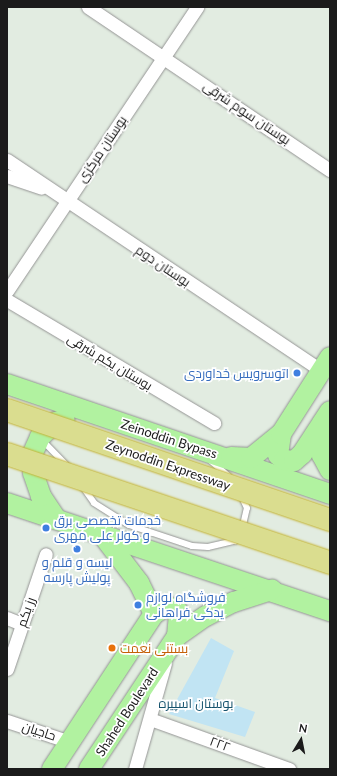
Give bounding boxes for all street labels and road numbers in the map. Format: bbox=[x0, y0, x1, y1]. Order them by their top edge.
street label: بوستان سوم شرقی bbox=[200, 78, 294, 148]
street label: بوستان مرکزی bbox=[74, 113, 130, 185]
street label: بوستان دوم bbox=[133, 242, 193, 290]
street label: بوستان یکم شرقی bbox=[65, 330, 155, 394]
street label: Zeinoddin Bypass bbox=[119, 416, 219, 462]
street label: Zeynoddin Expressway bbox=[104, 436, 232, 494]
street label: رز یکم bbox=[14, 595, 38, 629]
street label: Shahed Boulevard bbox=[92, 665, 162, 759]
street label: حاجیان bbox=[20, 718, 58, 744]
street label: ۲۲۲ bbox=[208, 733, 232, 755]

